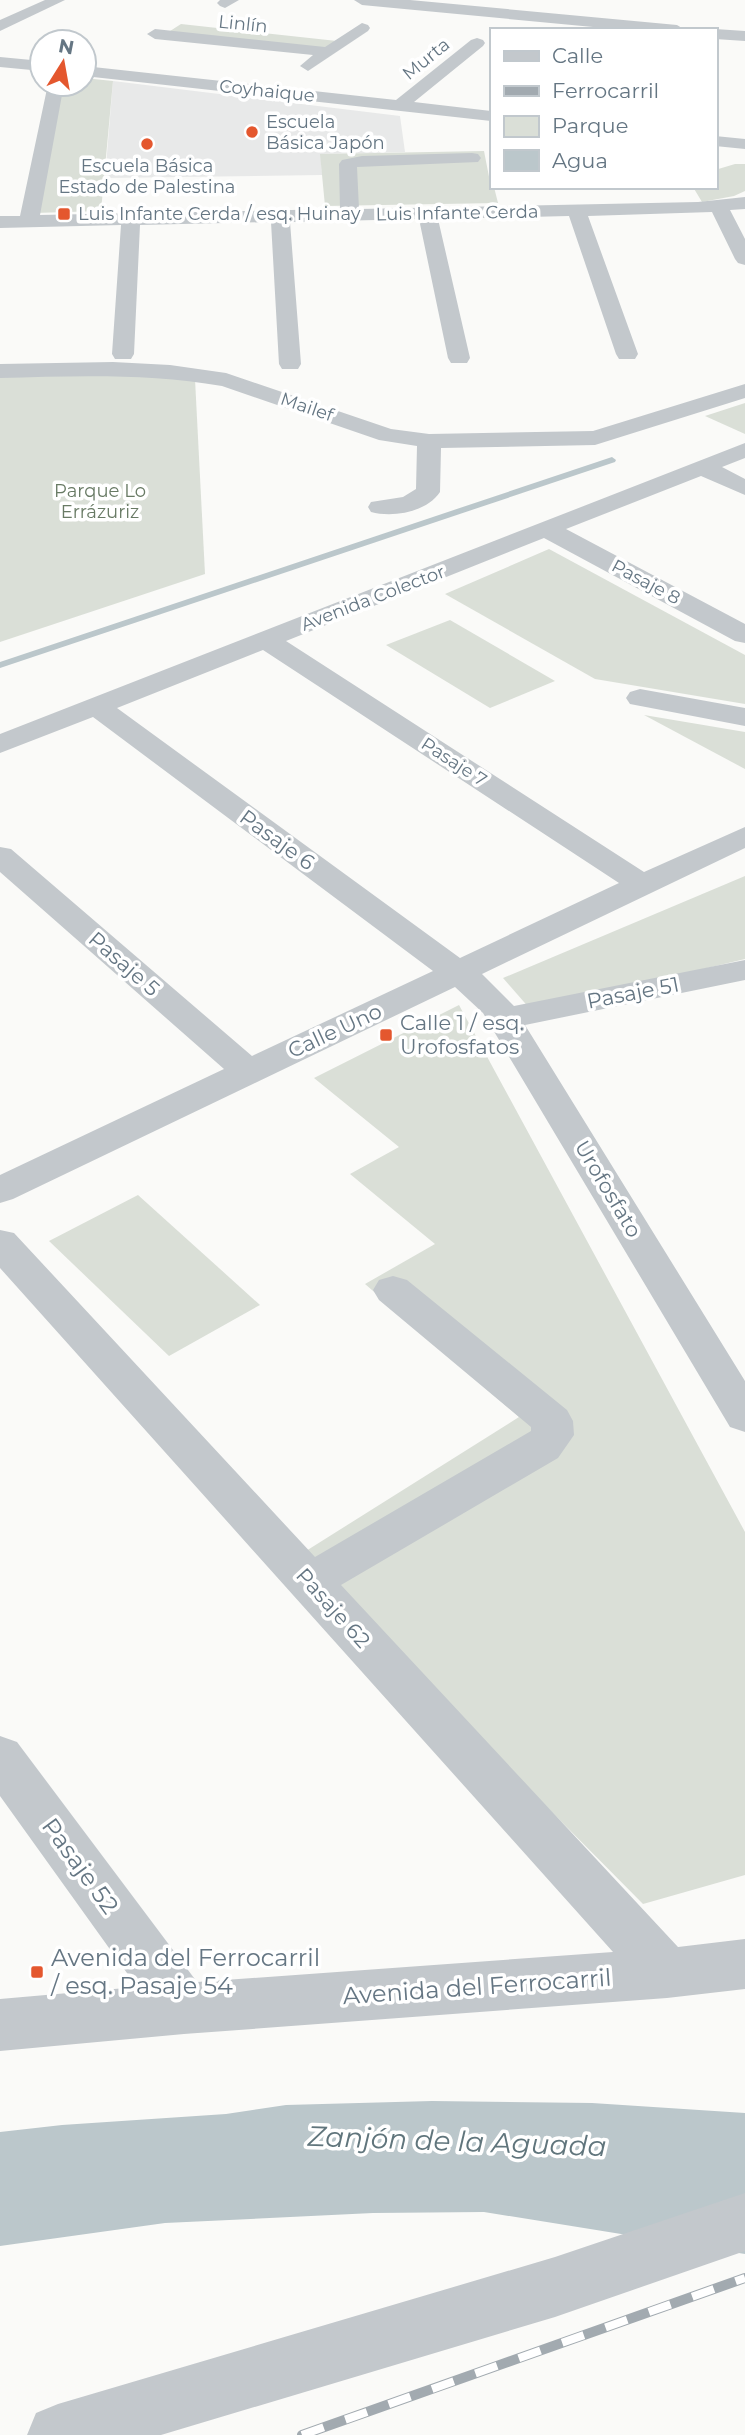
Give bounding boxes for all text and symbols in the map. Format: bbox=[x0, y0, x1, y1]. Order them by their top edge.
street label: Linlín bbox=[217, 10, 269, 38]
north arrow bbox=[28, 28, 98, 98]
legend bbox=[490, 28, 717, 189]
street label: Murta bbox=[398, 33, 454, 85]
text: N bbox=[56, 34, 76, 60]
text: Calle bbox=[552, 43, 603, 68]
street label: Coyhaique bbox=[218, 75, 316, 107]
text: Ferrocarril bbox=[552, 78, 659, 103]
place label: Escuela Básica Japón bbox=[266, 111, 385, 154]
text: Parque bbox=[552, 113, 628, 138]
marker: Escuela Básica Japón bbox=[244, 124, 260, 140]
marker: Escuela Básica Estado de Palestina bbox=[139, 136, 155, 152]
text: Agua bbox=[552, 148, 608, 173]
place label: Escuela Básica Estado de Palestina bbox=[59, 155, 235, 198]
street label: Luis Infante Cerda bbox=[375, 201, 539, 225]
place label: Luis Infante Cerda / esq. Huinay bbox=[78, 203, 361, 225]
marker: Luis Infante Cerda / esq. Huinay bbox=[56, 206, 72, 222]
street label: Mailef bbox=[278, 388, 337, 427]
park label: Parque Lo Errázuriz bbox=[54, 480, 146, 523]
street label: Pasaje 8 bbox=[608, 555, 684, 609]
street label: Avenida Colector bbox=[298, 560, 448, 636]
street label: Pasaje 7 bbox=[417, 733, 491, 791]
street label: Pasaje 6 bbox=[235, 804, 320, 875]
street label: Pasaje 5 bbox=[84, 926, 165, 1001]
street label: Pasaje 51 bbox=[585, 971, 681, 1014]
street label: Calle Uno bbox=[284, 998, 386, 1063]
place label: Calle 1 / esq. Urofosfatos bbox=[400, 1010, 524, 1059]
marker: Calle 1 / esq. Urofosfatos bbox=[378, 1027, 394, 1043]
street label: Urofosfato bbox=[570, 1136, 647, 1242]
street label: Pasaje 62 bbox=[291, 1563, 376, 1653]
street label: Pasaje 52 bbox=[36, 1812, 125, 1919]
place label: Avenida del Ferrocarril / esq. Pasaje 54 bbox=[50, 1943, 320, 2000]
street label: Avenida del Ferrocarril bbox=[342, 1963, 612, 2010]
marker: Avenida del Ferrocarril / esq. Pasaje 54 bbox=[29, 1964, 45, 1980]
water label: Zanjón de la Aguada bbox=[306, 2119, 607, 2163]

